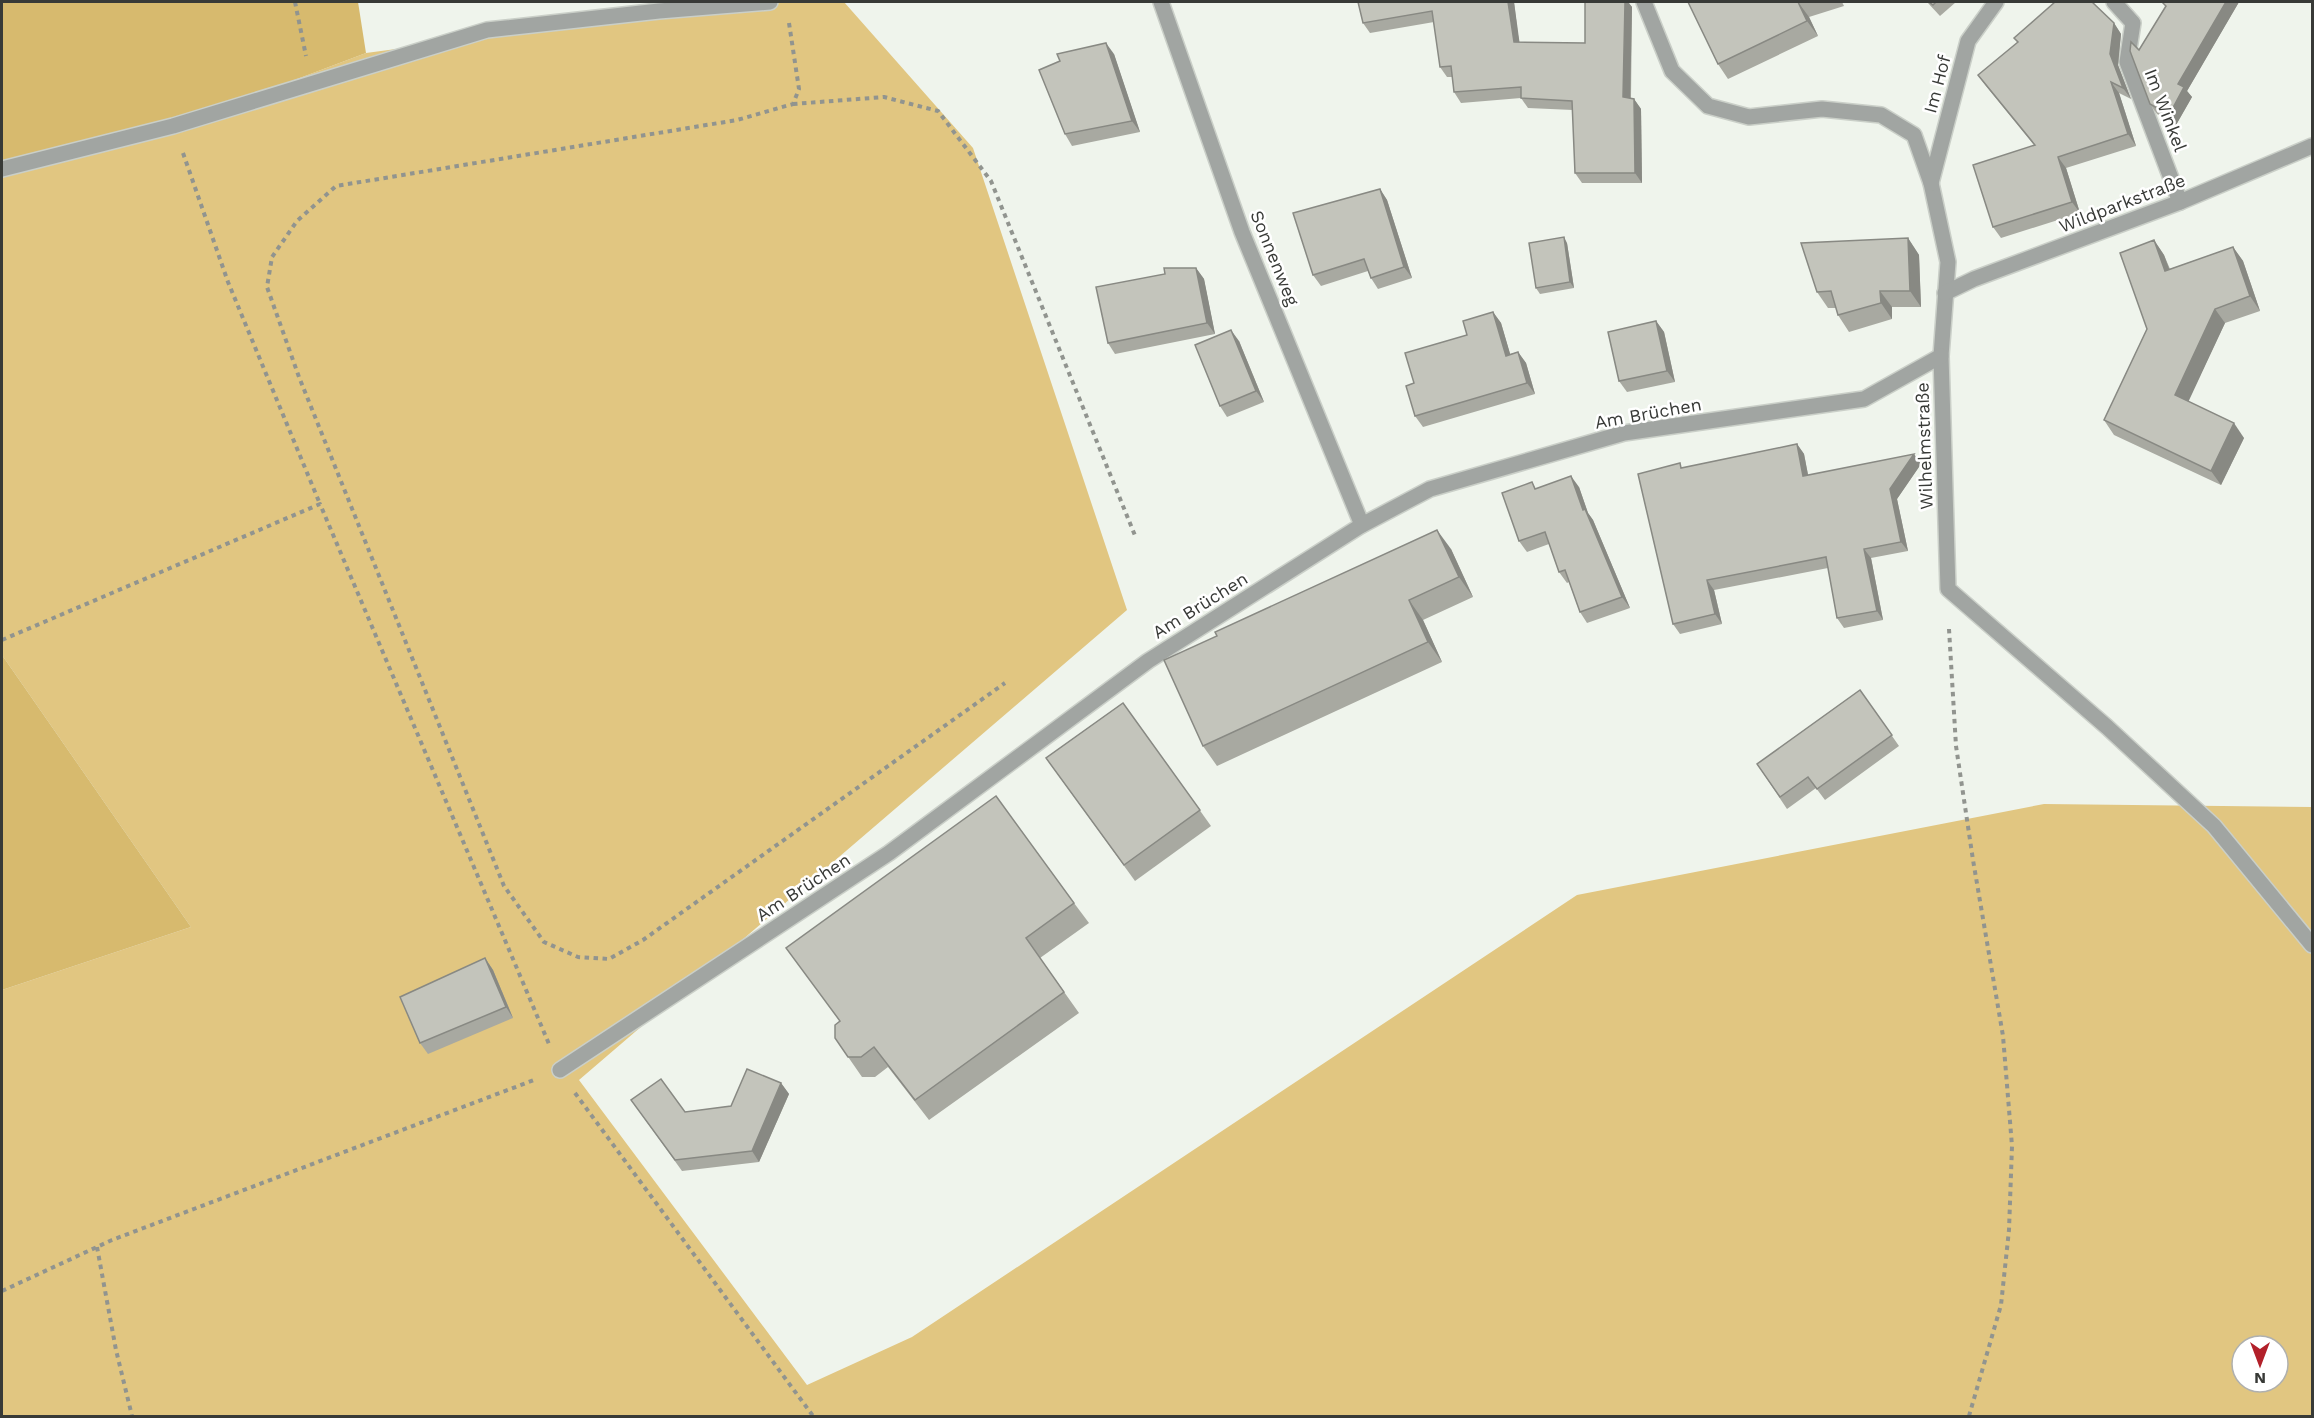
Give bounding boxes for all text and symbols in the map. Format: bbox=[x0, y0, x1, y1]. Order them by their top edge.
street label: Im Hof bbox=[1919, 53, 1955, 115]
street label: Im Winkel bbox=[2141, 66, 2192, 155]
street label: Wildparkstraße bbox=[2056, 169, 2188, 237]
street label: Sonnenweg bbox=[1246, 207, 1304, 309]
street label: Wilhelmstraße bbox=[1911, 382, 1937, 510]
street label: Am Brüchen bbox=[1593, 393, 1703, 433]
street label: Am Brüchen bbox=[1149, 567, 1251, 643]
street label: Am Brüchen bbox=[752, 849, 854, 925]
north arrow bbox=[2230, 1334, 2290, 1394]
text: N bbox=[2254, 1369, 2266, 1388]

